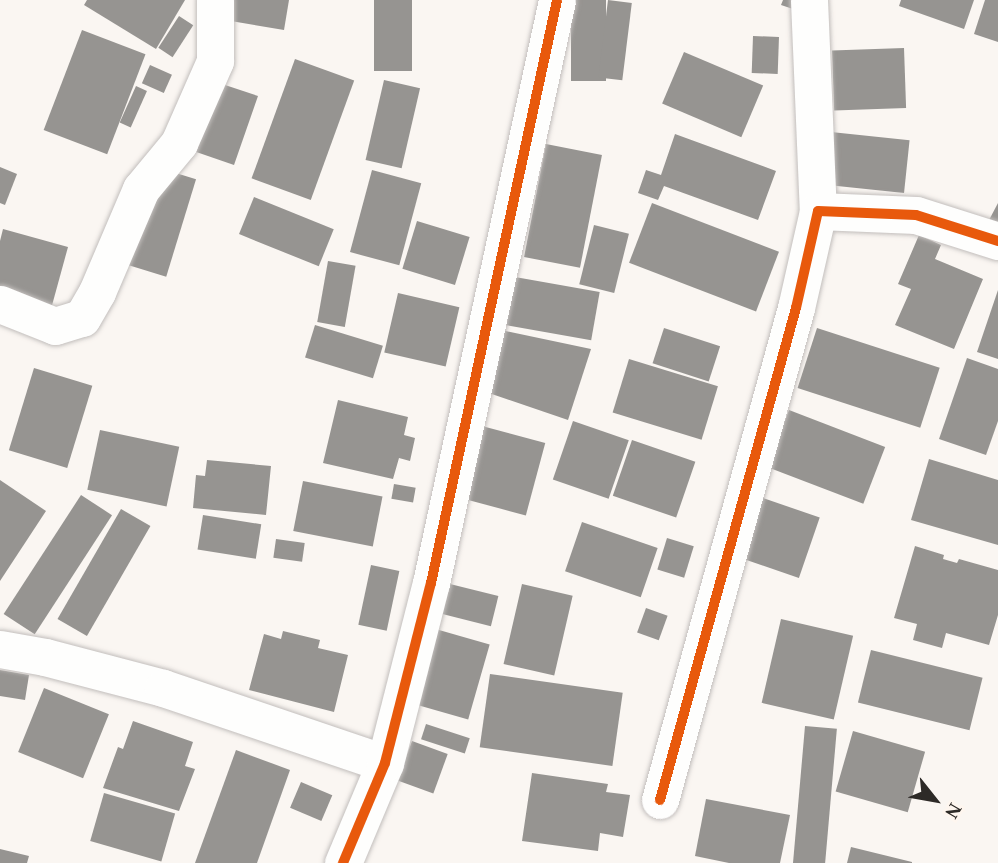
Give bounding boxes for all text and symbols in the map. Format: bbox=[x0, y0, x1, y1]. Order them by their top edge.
north arrow bbox=[900, 765, 970, 835]
text: N bbox=[941, 800, 966, 822]

